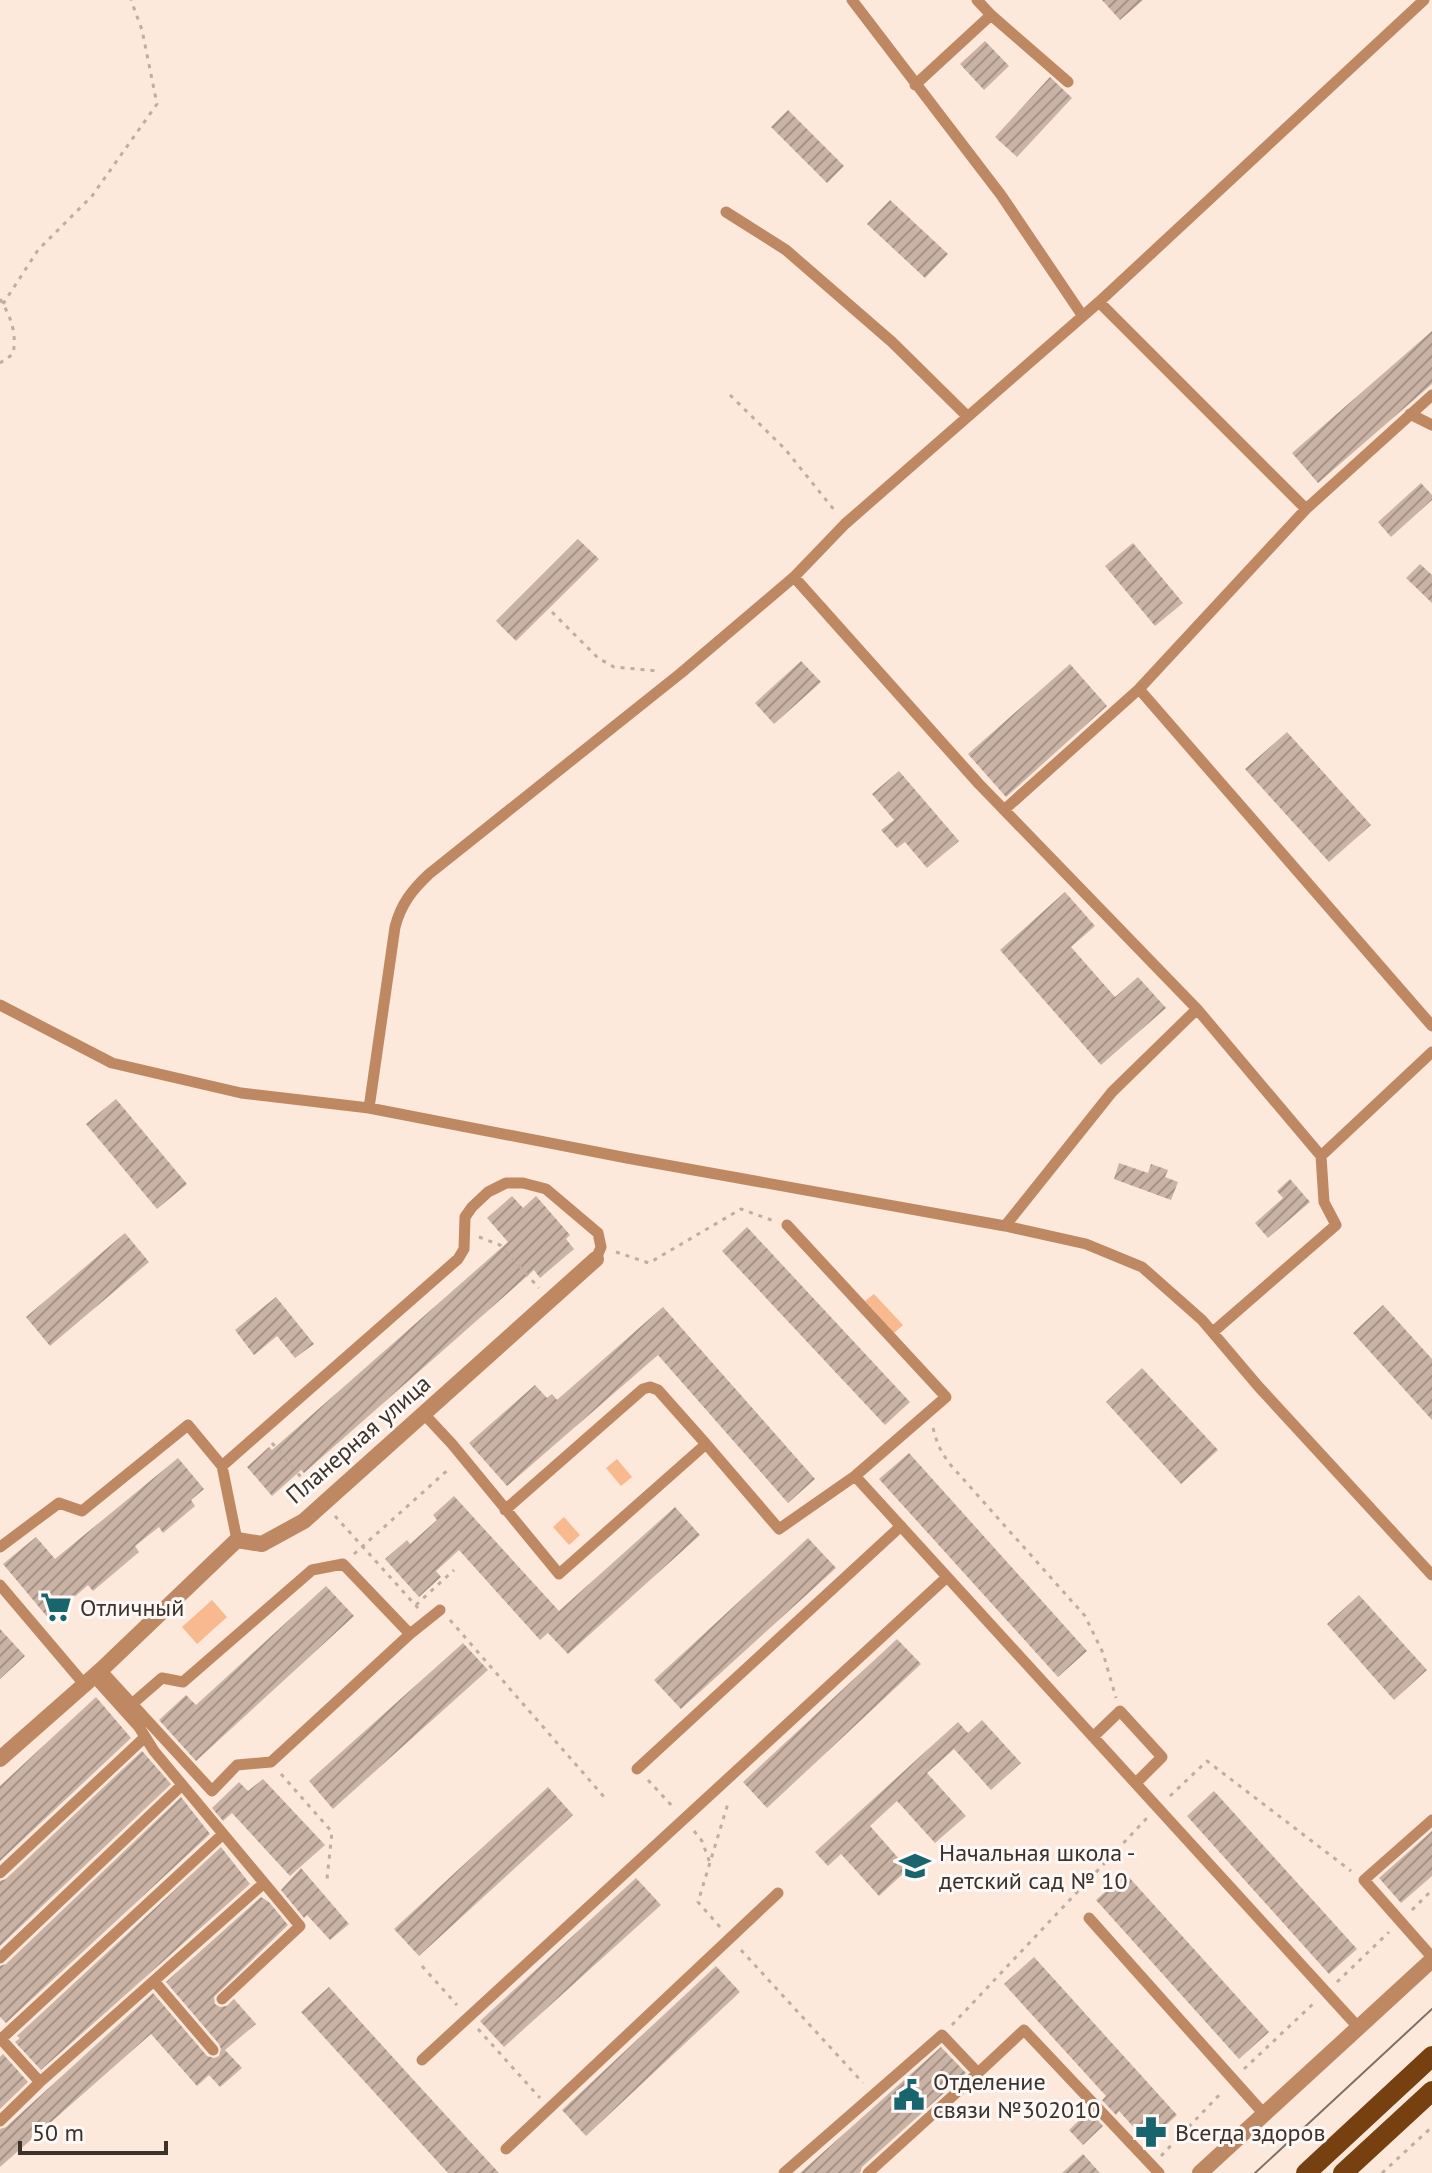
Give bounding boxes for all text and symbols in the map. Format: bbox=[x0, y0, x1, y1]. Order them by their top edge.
street label: Планерная улица bbox=[279, 1368, 437, 1510]
supermarket icon: Отличный bbox=[39, 1590, 73, 1624]
place label: Отличный bbox=[80, 1592, 184, 1623]
place label: Начальная школа - детский сад № 10 bbox=[939, 1837, 1135, 1896]
school or university icon: Начальная школа - детский сад № 10 bbox=[898, 1849, 932, 1883]
place label: Отделение связи №302010 bbox=[933, 2066, 1100, 2125]
public building icon: Отделение связи №302010 bbox=[892, 2078, 926, 2112]
scale bar bbox=[20, 2105, 166, 2155]
pharmacy icon: Всегда здоров bbox=[1134, 2115, 1168, 2149]
text: 50 m bbox=[32, 2117, 84, 2148]
place label: Всегда здоров bbox=[1175, 2117, 1325, 2148]

